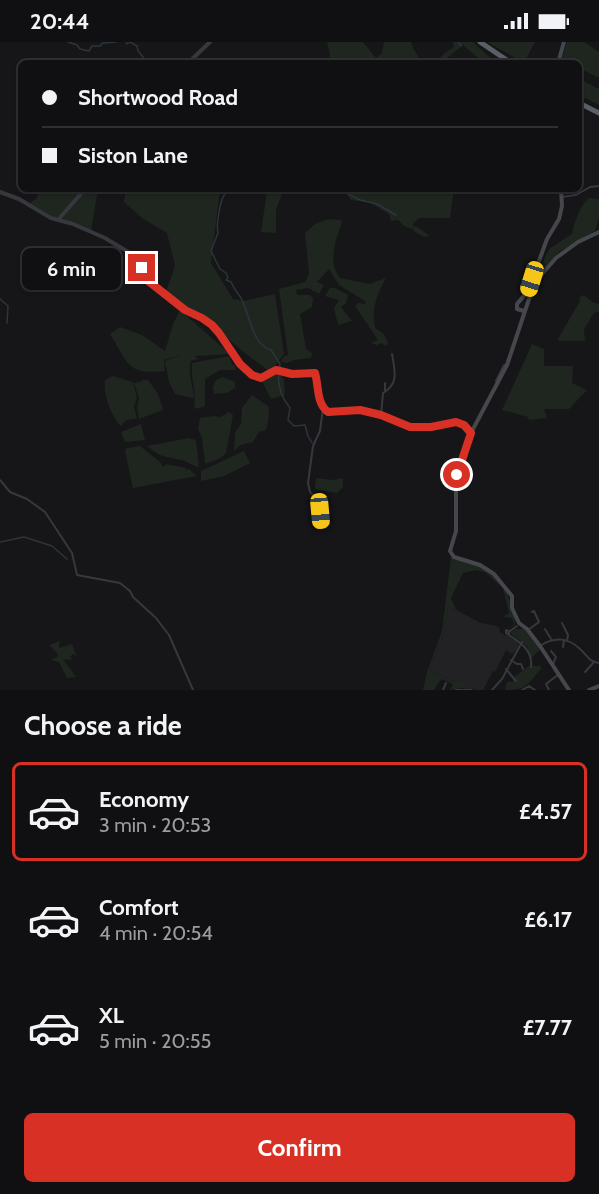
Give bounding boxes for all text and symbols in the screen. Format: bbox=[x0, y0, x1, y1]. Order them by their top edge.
text: 20:44 bbox=[30, 8, 89, 35]
text: Shortwood Road bbox=[78, 84, 238, 111]
text: Siston Lane bbox=[78, 142, 188, 169]
callout: 6 min bbox=[22, 247, 121, 289]
route end bbox=[128, 254, 155, 281]
text: 6 min bbox=[47, 257, 96, 281]
car bbox=[518, 259, 546, 299]
route start bbox=[443, 461, 470, 488]
car bbox=[309, 492, 331, 530]
text: Choose a ride bbox=[24, 709, 182, 742]
icon: car bbox=[27, 785, 81, 839]
text: Economy bbox=[99, 786, 189, 813]
text: £4.57 bbox=[519, 798, 572, 825]
text: 3 min · 20:53 bbox=[99, 813, 211, 837]
icon: car bbox=[27, 893, 81, 947]
text: Comfort bbox=[99, 894, 178, 921]
text: £6.17 bbox=[524, 906, 572, 933]
text: 4 min · 20:54 bbox=[99, 921, 213, 945]
icon: car bbox=[27, 1001, 81, 1055]
text: XL bbox=[99, 1002, 124, 1029]
text: £7.77 bbox=[523, 1014, 572, 1041]
text: 5 min · 20:55 bbox=[99, 1029, 211, 1053]
button: Confirm bbox=[24, 1113, 575, 1182]

